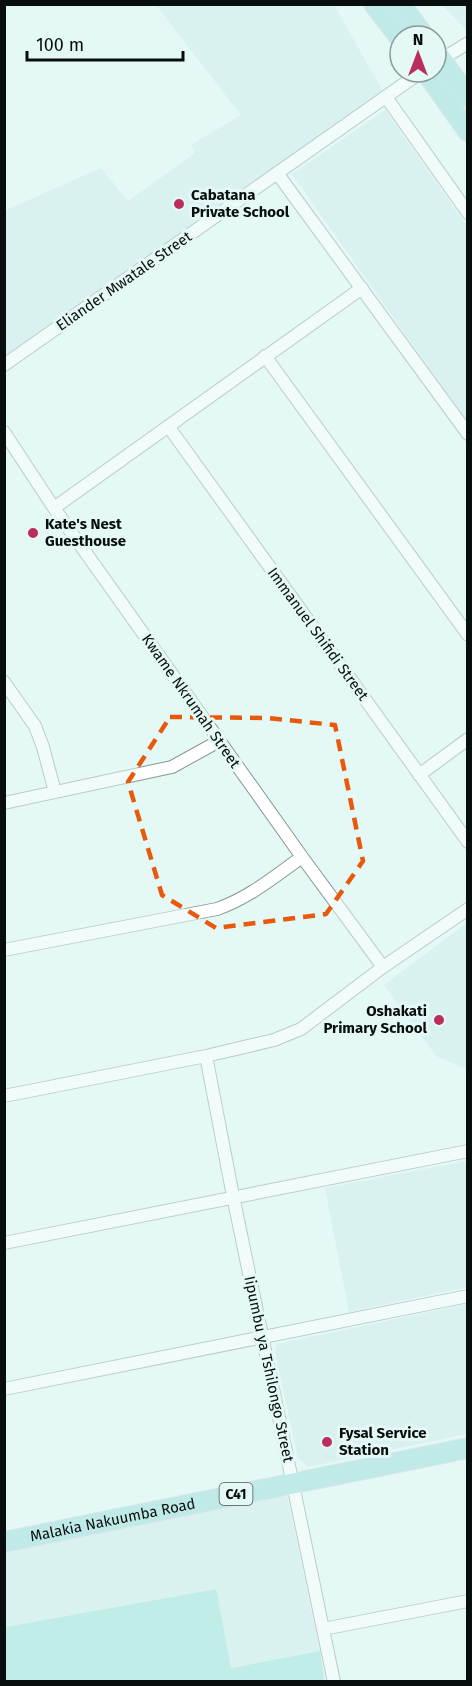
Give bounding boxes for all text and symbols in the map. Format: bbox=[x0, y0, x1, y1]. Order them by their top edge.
scale bar bbox=[27, 24, 183, 62]
north arrow bbox=[388, 24, 448, 84]
text: N bbox=[413, 30, 423, 49]
text: 100 m bbox=[36, 34, 84, 56]
place label: Cabatana Private School bbox=[191, 186, 290, 221]
marker: Cabatana Private School bbox=[172, 197, 186, 211]
street label: Eliander Mwatale Street bbox=[53, 227, 196, 335]
place label: Kate's Nest Guesthouse bbox=[45, 515, 126, 550]
marker: Kate's Nest Guesthouse bbox=[26, 526, 40, 540]
street label: Immanuel Shifidi Street bbox=[264, 564, 373, 705]
street label: Kwame Nkrumah Street bbox=[138, 631, 244, 772]
place label: Oshakati Primary School bbox=[323, 1002, 428, 1037]
marker: Oshakati Primary School bbox=[432, 1013, 446, 1027]
street label: Iipumbu ya Tshilongo Street bbox=[240, 1274, 298, 1464]
place label: Fysal Service Station bbox=[339, 1424, 427, 1459]
marker: Fysal Service Station bbox=[320, 1435, 334, 1449]
road number: C41 bbox=[220, 1483, 252, 1505]
street label: Malakia Nakuumba Road bbox=[29, 1494, 197, 1545]

